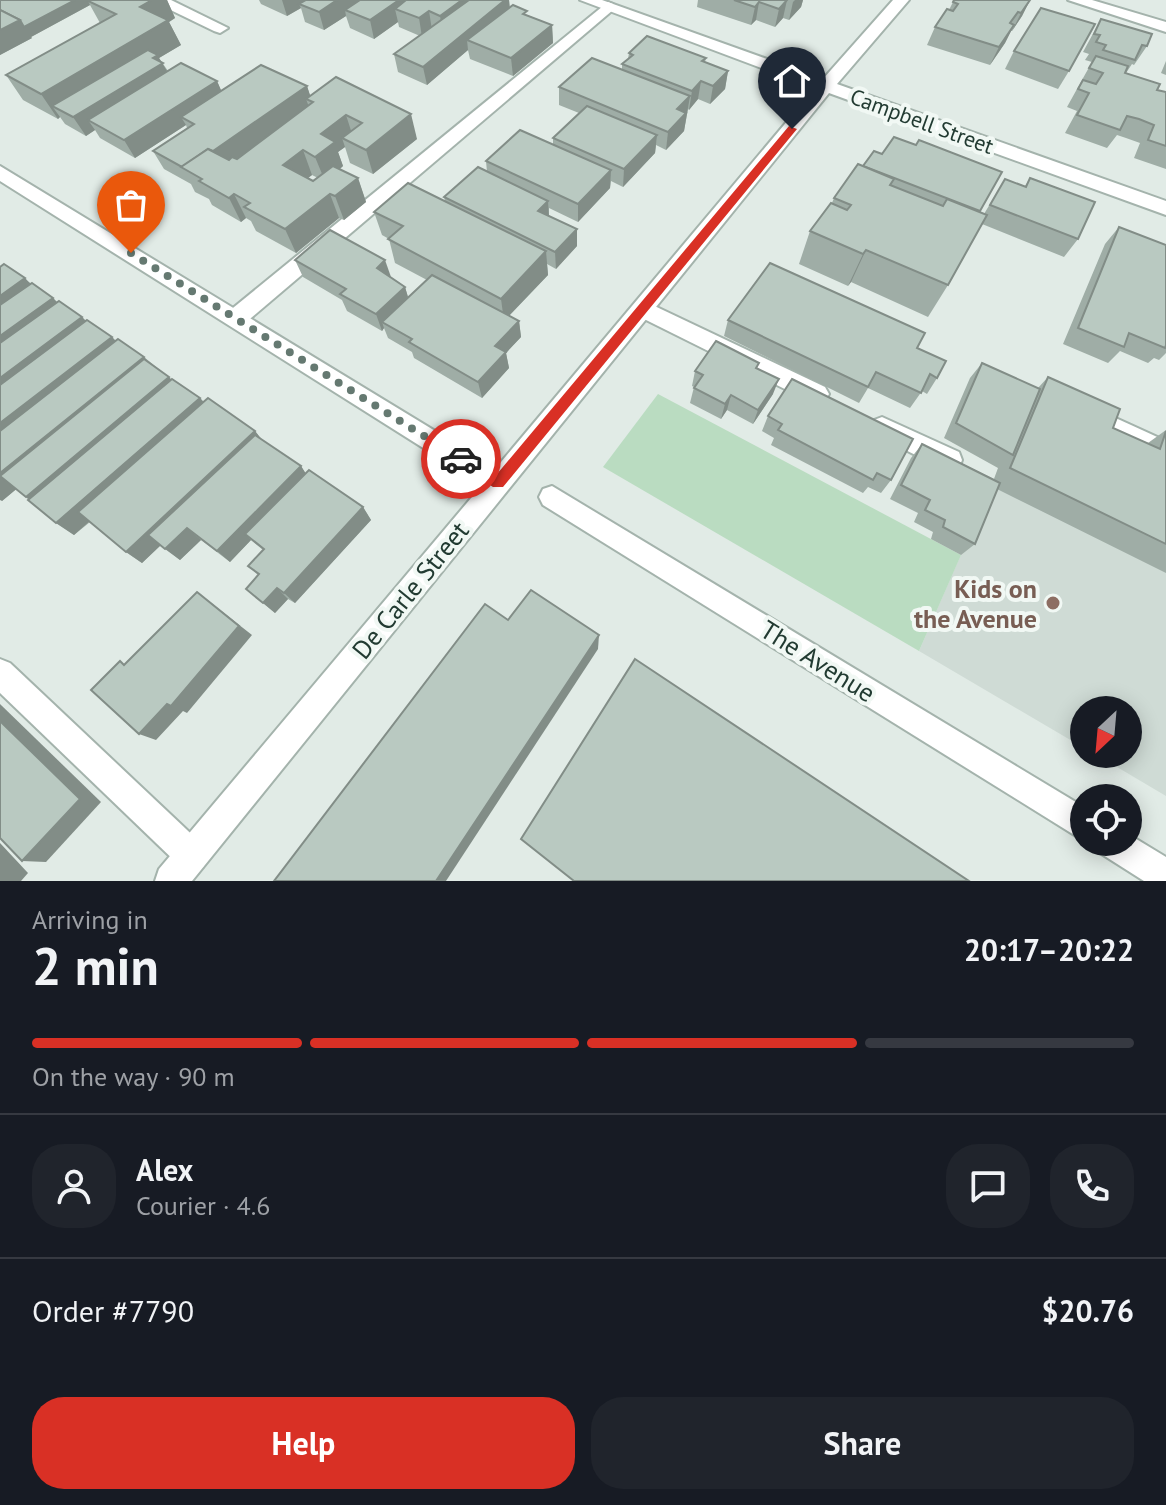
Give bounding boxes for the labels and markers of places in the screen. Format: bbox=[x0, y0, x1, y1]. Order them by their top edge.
pin bbox=[758, 47, 826, 129]
pin bbox=[97, 171, 165, 253]
place label: Kids on the Avenue bbox=[914, 572, 1037, 635]
marker: Kids on the Avenue bbox=[1044, 594, 1062, 612]

